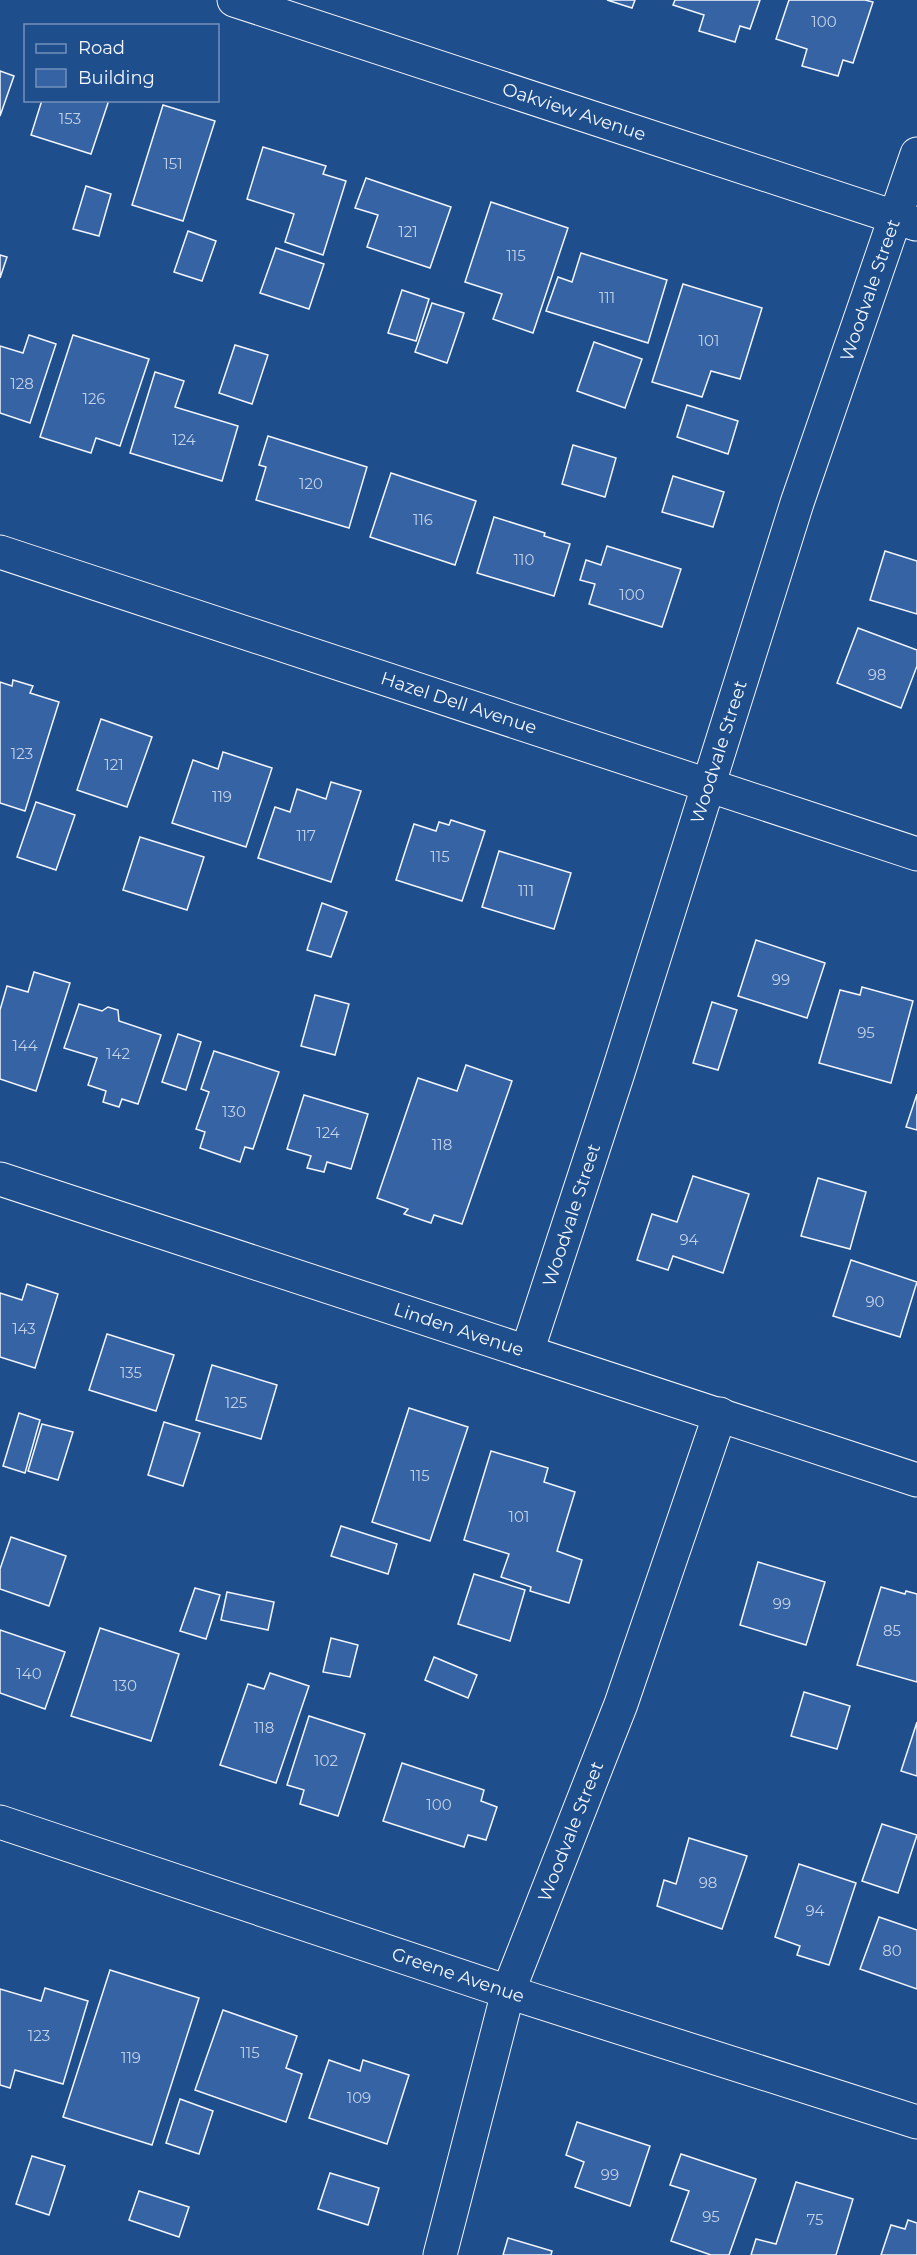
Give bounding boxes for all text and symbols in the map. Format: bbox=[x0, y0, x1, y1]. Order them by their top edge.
house number: 100 bbox=[811, 12, 837, 31]
legend bbox=[24, 24, 219, 102]
text: Road bbox=[78, 37, 125, 59]
text: Building bbox=[78, 67, 155, 89]
street label: Oakview Avenue bbox=[500, 78, 649, 146]
house number: 153 bbox=[59, 109, 81, 128]
house number: 151 bbox=[163, 154, 183, 173]
street label: Woodvale Street bbox=[836, 216, 905, 364]
house number: 121 bbox=[398, 222, 418, 241]
house number: 115 bbox=[506, 246, 526, 265]
house number: 111 bbox=[599, 288, 615, 307]
house number: 101 bbox=[699, 331, 719, 350]
house number: 128 bbox=[10, 374, 34, 393]
house number: 126 bbox=[82, 389, 106, 408]
house number: 124 bbox=[172, 430, 196, 449]
house number: 120 bbox=[299, 474, 323, 493]
house number: 116 bbox=[413, 510, 433, 529]
house number: 110 bbox=[514, 550, 534, 569]
house number: 100 bbox=[619, 585, 645, 604]
house number: 98 bbox=[868, 665, 886, 684]
street label: Hazel Dell Avenue bbox=[378, 667, 540, 739]
street label: Woodvale Street bbox=[686, 678, 752, 826]
house number: 123 bbox=[11, 744, 33, 763]
house number: 121 bbox=[104, 755, 124, 774]
house number: 119 bbox=[212, 787, 232, 806]
house number: 117 bbox=[296, 826, 316, 845]
house number: 115 bbox=[430, 847, 450, 866]
house number: 111 bbox=[518, 881, 534, 900]
house number: 99 bbox=[772, 970, 790, 989]
house number: 95 bbox=[857, 1023, 875, 1042]
house number: 144 bbox=[12, 1036, 38, 1055]
house number: 142 bbox=[106, 1044, 130, 1063]
house number: 130 bbox=[222, 1102, 246, 1121]
house number: 124 bbox=[316, 1123, 340, 1142]
house number: 118 bbox=[432, 1135, 452, 1154]
street label: Woodvale Street bbox=[538, 1141, 605, 1289]
house number: 94 bbox=[679, 1230, 699, 1249]
house number: 90 bbox=[865, 1292, 885, 1311]
street label: Linden Avenue bbox=[391, 1298, 527, 1361]
house number: 143 bbox=[12, 1319, 36, 1338]
house number: 135 bbox=[120, 1363, 142, 1382]
house number: 125 bbox=[225, 1393, 247, 1412]
house number: 115 bbox=[410, 1466, 430, 1485]
house number: 101 bbox=[509, 1507, 529, 1526]
house number: 99 bbox=[773, 1594, 791, 1613]
house number: 85 bbox=[883, 1621, 901, 1640]
house number: 140 bbox=[16, 1664, 42, 1683]
house number: 130 bbox=[113, 1676, 137, 1695]
house number: 118 bbox=[254, 1718, 274, 1737]
house number: 102 bbox=[314, 1751, 338, 1770]
street label: Woodvale Street bbox=[534, 1758, 608, 1905]
house number: 100 bbox=[426, 1795, 452, 1814]
house number: 98 bbox=[699, 1873, 717, 1892]
house number: 94 bbox=[805, 1901, 825, 1920]
house number: 80 bbox=[882, 1941, 902, 1960]
street label: Greene Avenue bbox=[389, 1943, 527, 2008]
house number: 123 bbox=[28, 2026, 50, 2045]
house number: 115 bbox=[240, 2043, 260, 2062]
house number: 119 bbox=[121, 2048, 141, 2067]
house number: 109 bbox=[347, 2088, 371, 2107]
house number: 99 bbox=[601, 2165, 619, 2184]
house number: 95 bbox=[702, 2207, 720, 2226]
house number: 75 bbox=[806, 2210, 824, 2229]

